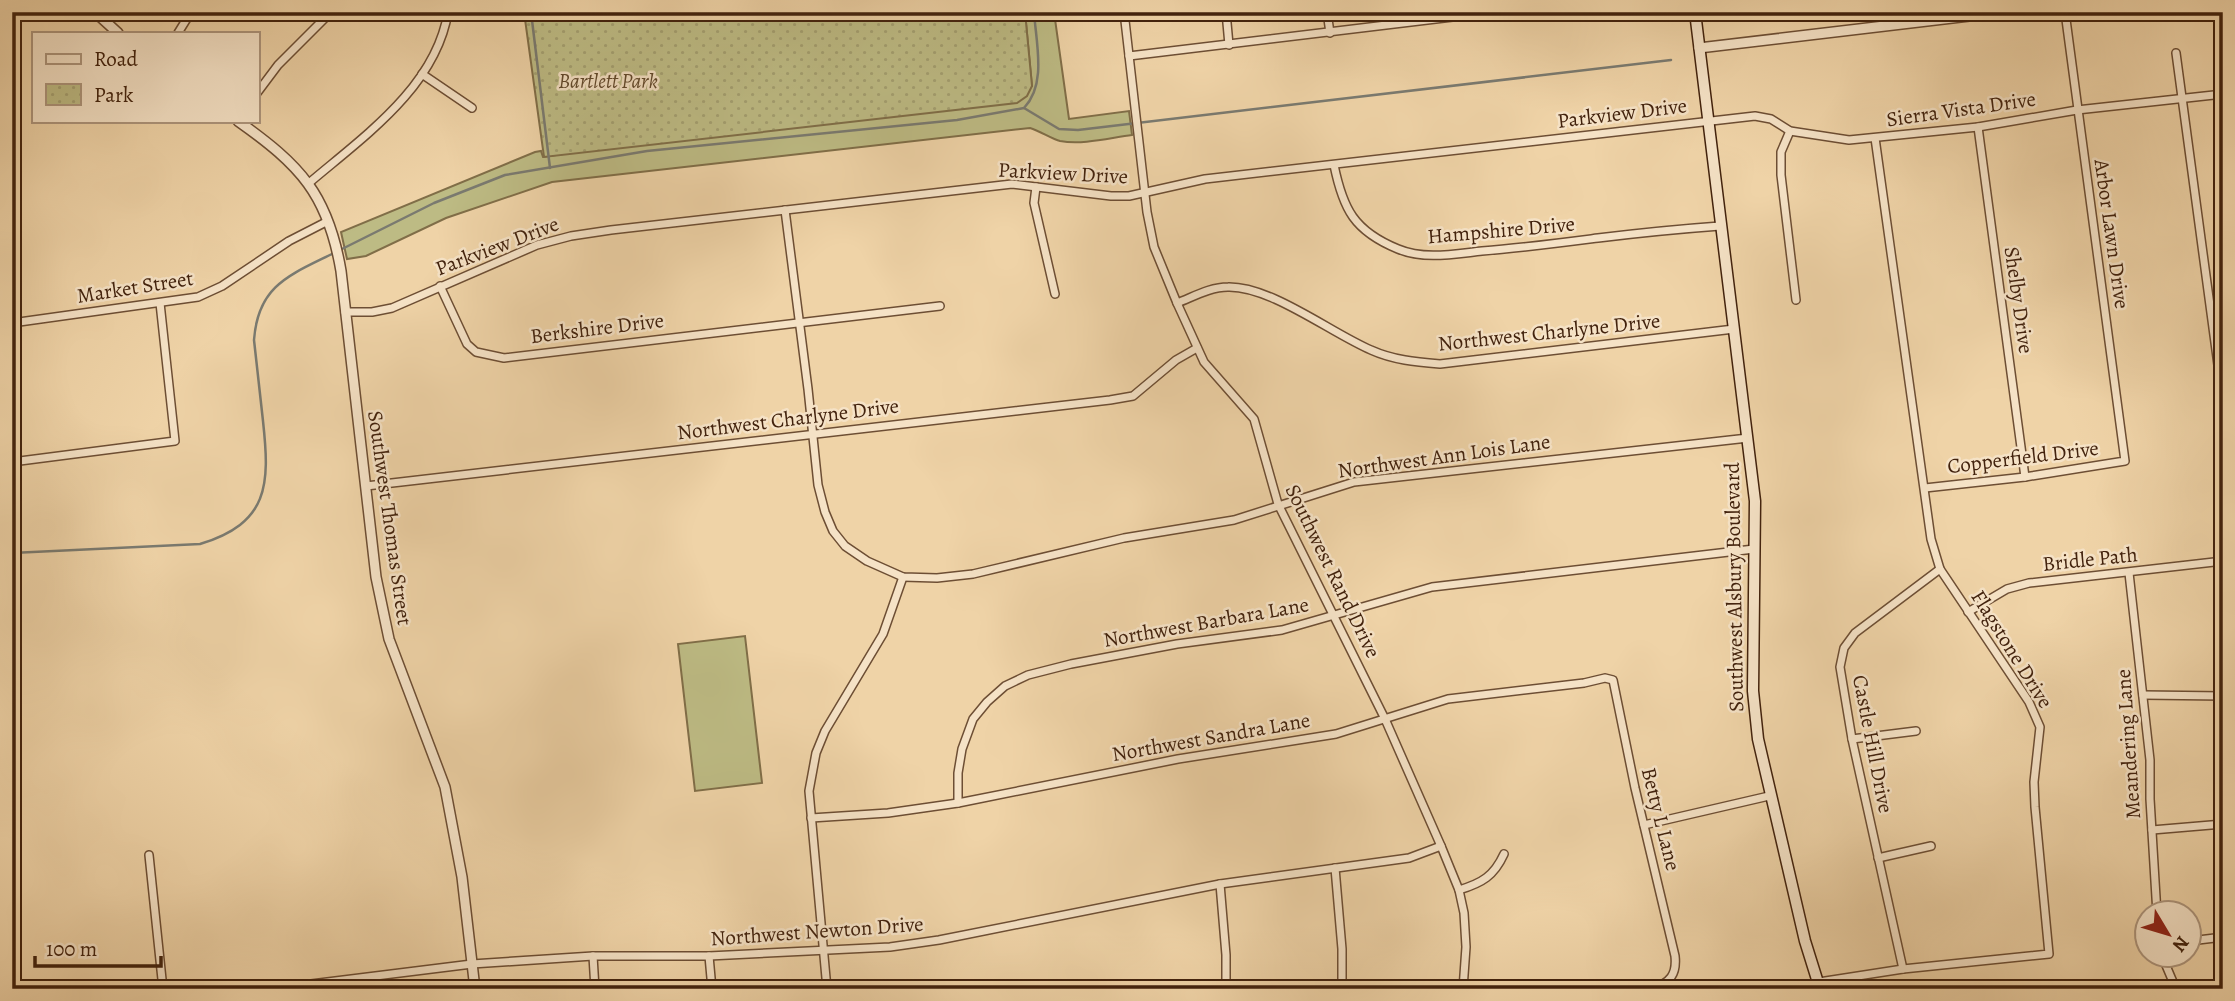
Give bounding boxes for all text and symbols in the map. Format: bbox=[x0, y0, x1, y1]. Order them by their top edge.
legend bbox=[32, 32, 259, 122]
text: Road bbox=[94, 45, 138, 73]
park label: Bartlett Park bbox=[558, 67, 658, 95]
text: Park bbox=[94, 81, 134, 109]
street label: Sierra Vista Drive bbox=[1885, 85, 2037, 133]
street label: Parkview Drive bbox=[1556, 91, 1688, 135]
street label: Parkview Drive bbox=[997, 156, 1129, 190]
street label: Arbor Lawn Drive bbox=[2087, 156, 2136, 311]
street label: Parkview Drive bbox=[431, 210, 563, 282]
street label: Hampshire Drive bbox=[1426, 210, 1576, 250]
street label: Shelby Drive bbox=[1998, 245, 2040, 355]
street label: Market Street bbox=[75, 264, 195, 310]
street label: Berkshire Drive bbox=[529, 306, 665, 350]
street label: Northwest Charlyne Drive bbox=[1437, 306, 1661, 358]
street label: Northwest Charlyne Drive bbox=[676, 392, 900, 446]
street label: Southwest Thomas Street bbox=[361, 409, 419, 627]
street label: Northwest Ann Lois Lane bbox=[1336, 427, 1552, 485]
street label: Copperfield Drive bbox=[1946, 434, 2100, 480]
street label: Southwest Alsbury Boulevard bbox=[1718, 461, 1750, 712]
street label: Southwest Rand Drive bbox=[1279, 479, 1387, 663]
street label: Bridle Path bbox=[2041, 540, 2139, 578]
street label: Flagstone Drive bbox=[1965, 585, 2059, 713]
street label: Northwest Barbara Lane bbox=[1101, 590, 1311, 654]
street label: Meandering Lane bbox=[2109, 668, 2147, 820]
street label: Castle Hill Drive bbox=[1846, 673, 1900, 815]
street label: Northwest Sandra Lane bbox=[1110, 706, 1312, 768]
street label: Betty L Lane bbox=[1635, 765, 1687, 873]
north arrow bbox=[2134, 900, 2204, 970]
street label: Northwest Newton Drive bbox=[710, 910, 924, 952]
scale bar bbox=[35, 924, 161, 968]
text: N bbox=[2166, 930, 2195, 957]
text: 100 m bbox=[46, 935, 97, 963]

